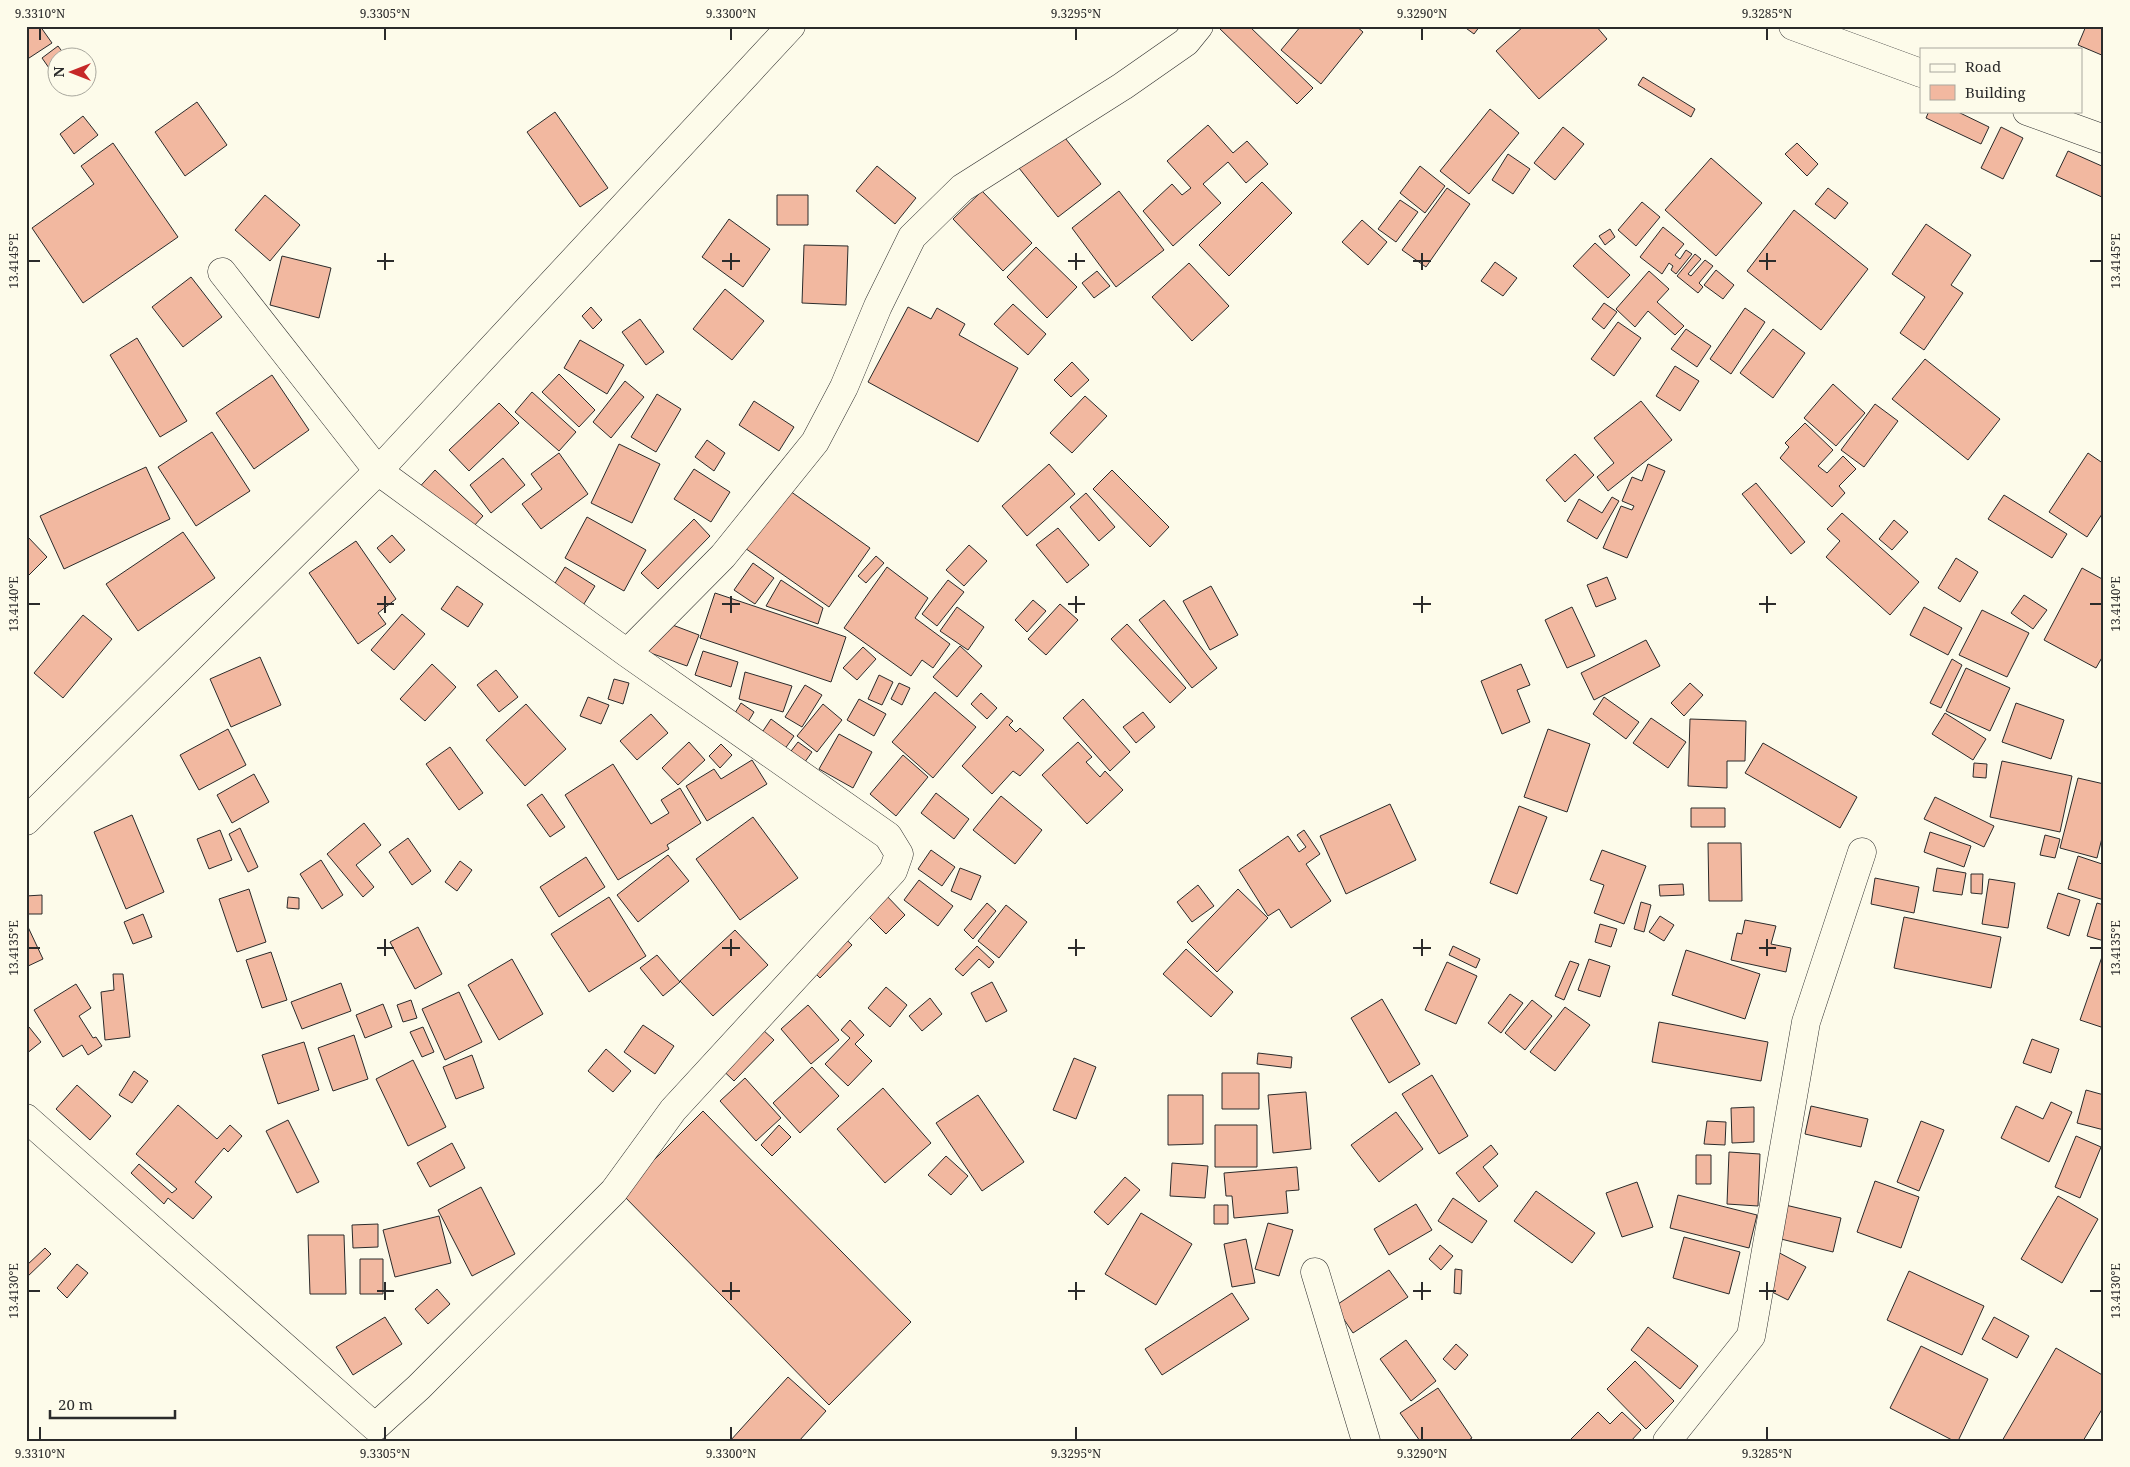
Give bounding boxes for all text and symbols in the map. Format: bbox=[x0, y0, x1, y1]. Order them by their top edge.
text: 9.3310°N bbox=[15, 5, 65, 22]
text: 9.3305°N bbox=[360, 5, 410, 22]
text: 9.3300°N bbox=[706, 5, 756, 22]
text: 9.3295°N bbox=[1051, 5, 1101, 22]
text: 9.3290°N bbox=[1397, 5, 1447, 22]
text: 9.3285°N bbox=[1742, 5, 1792, 22]
north arrow bbox=[48, 48, 98, 98]
legend bbox=[1920, 48, 2082, 112]
text: Road bbox=[1965, 56, 2001, 76]
text: N bbox=[49, 66, 68, 78]
text: Building bbox=[1965, 82, 2026, 102]
text: 13.4145°E bbox=[5, 233, 22, 289]
text: 13.4145°E bbox=[2107, 233, 2124, 289]
text: 13.4140°E bbox=[5, 576, 22, 632]
text: 13.4140°E bbox=[2107, 576, 2124, 632]
text: 13.4135°E bbox=[5, 920, 22, 976]
text: 13.4135°E bbox=[2107, 920, 2124, 976]
text: 13.4130°E bbox=[5, 1263, 22, 1319]
text: 13.4130°E bbox=[2107, 1263, 2124, 1319]
scale bar bbox=[50, 1387, 175, 1419]
text: 20 m bbox=[58, 1394, 93, 1414]
text: 9.3310°N bbox=[15, 1445, 65, 1462]
text: 9.3305°N bbox=[360, 1445, 410, 1462]
text: 9.3300°N bbox=[706, 1445, 756, 1462]
text: 9.3295°N bbox=[1051, 1445, 1101, 1462]
text: 9.3290°N bbox=[1397, 1445, 1447, 1462]
text: 9.3285°N bbox=[1742, 1445, 1792, 1462]

